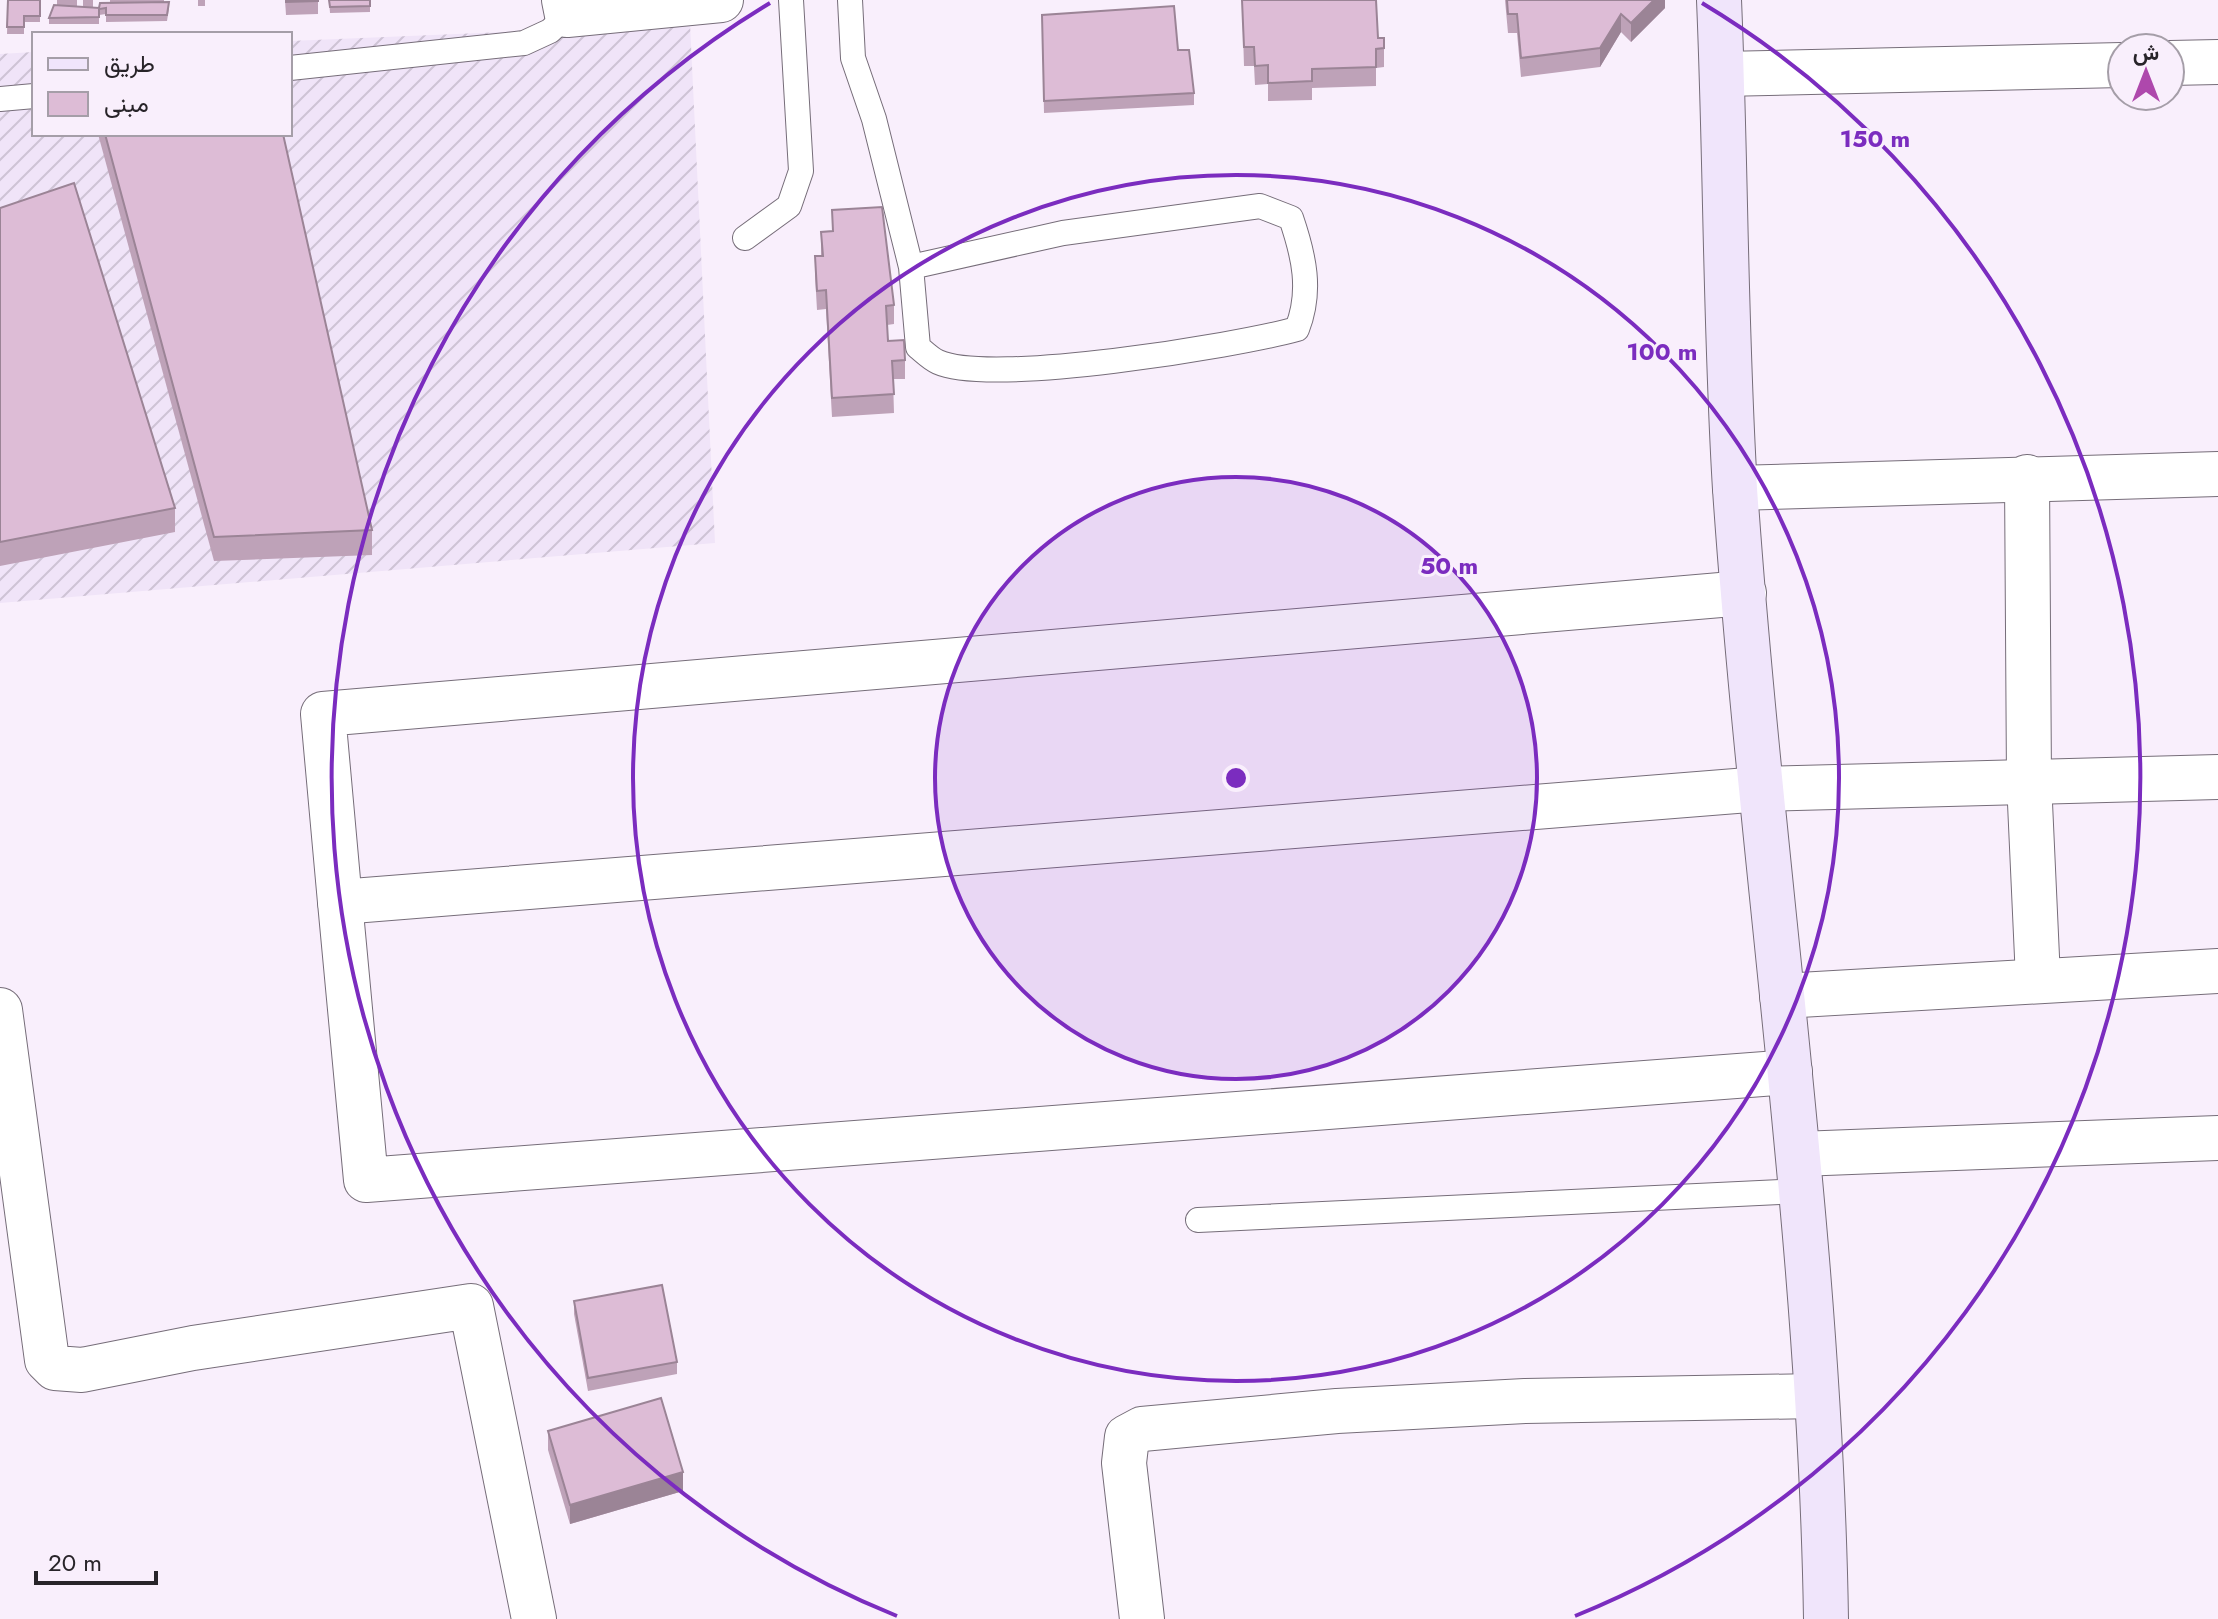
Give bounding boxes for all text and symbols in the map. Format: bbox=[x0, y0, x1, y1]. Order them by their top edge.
legend bbox=[32, 32, 292, 136]
north arrow bbox=[2106, 32, 2186, 112]
text: ش bbox=[2133, 36, 2159, 68]
text: طريق bbox=[104, 46, 155, 81]
text: مبنى bbox=[104, 86, 149, 121]
text: 150 m bbox=[1840, 121, 1910, 156]
text: 100 m bbox=[1627, 334, 1697, 369]
text: 50 m bbox=[1420, 548, 1478, 583]
centre of rings bbox=[1222, 764, 1250, 792]
scale bar bbox=[36, 1535, 156, 1585]
text: 20 m bbox=[48, 1545, 102, 1580]

